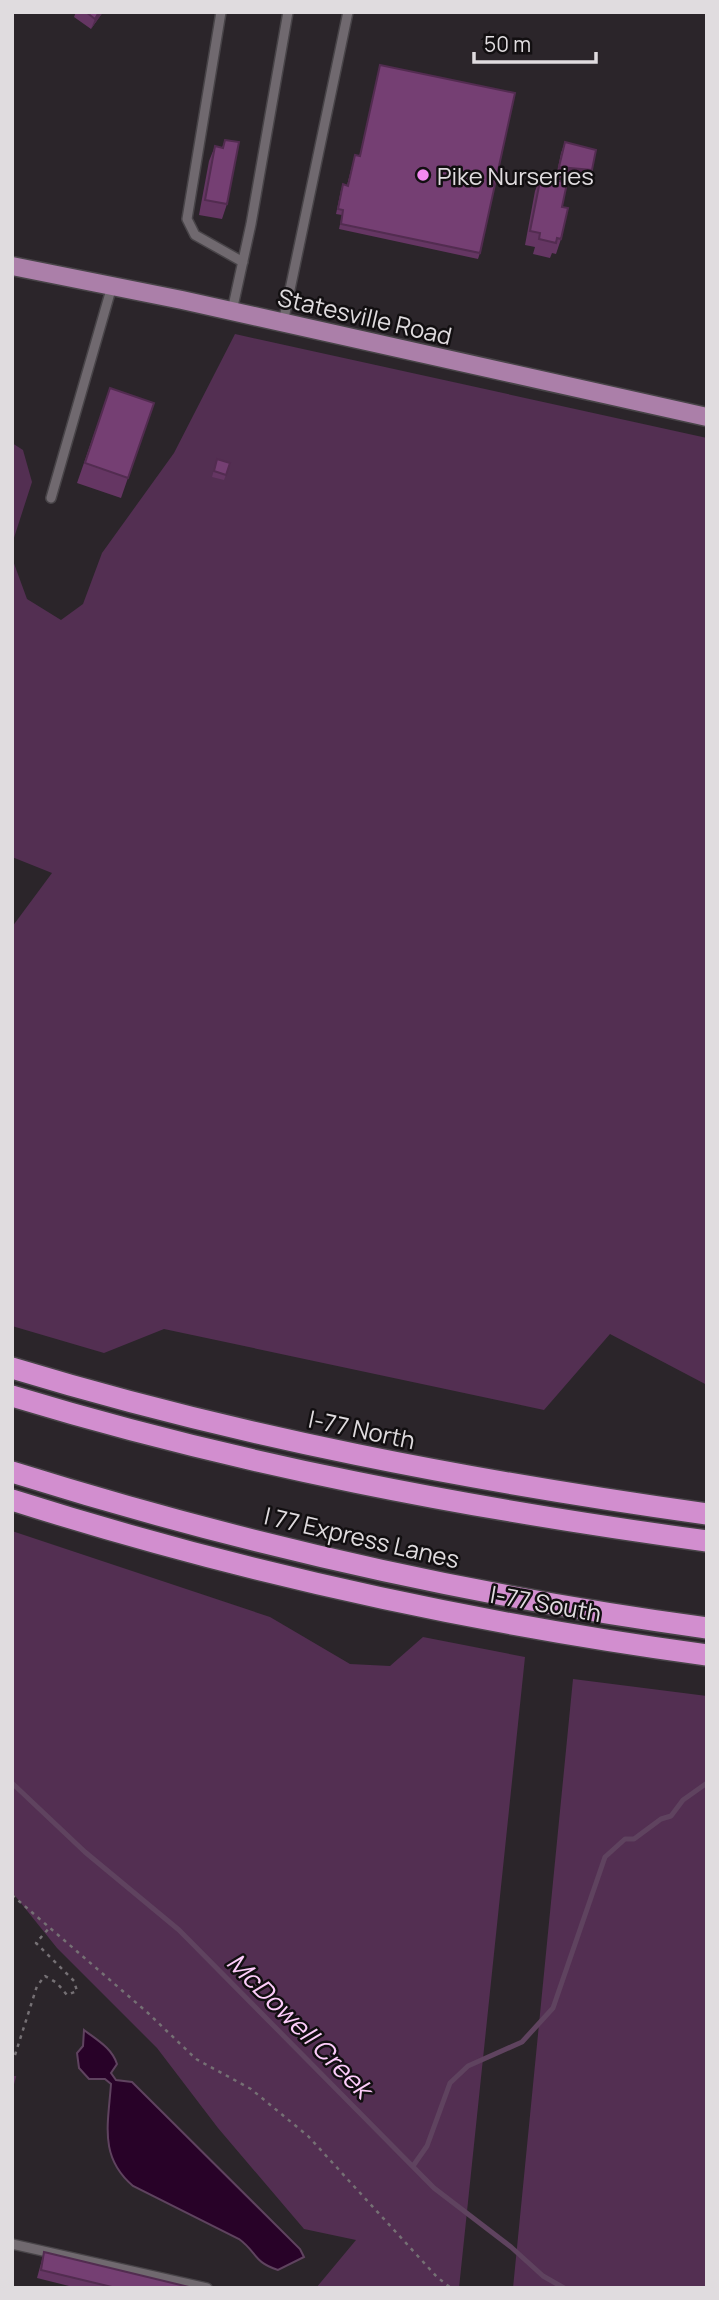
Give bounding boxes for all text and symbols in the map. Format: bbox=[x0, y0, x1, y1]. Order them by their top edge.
scale bar bbox=[474, 21, 596, 65]
text: 50 m bbox=[484, 30, 531, 58]
place label: Pike Nurseries bbox=[437, 159, 594, 192]
marker: Pike Nurseries bbox=[415, 167, 431, 183]
street label: Statesville Road bbox=[275, 280, 455, 352]
street label: I-77 North bbox=[306, 1402, 418, 1456]
street label: I 77 Express Lanes bbox=[261, 1499, 463, 1575]
street label: I-77 South bbox=[488, 1577, 604, 1629]
water label: McDowell Creek bbox=[220, 1945, 383, 2108]

